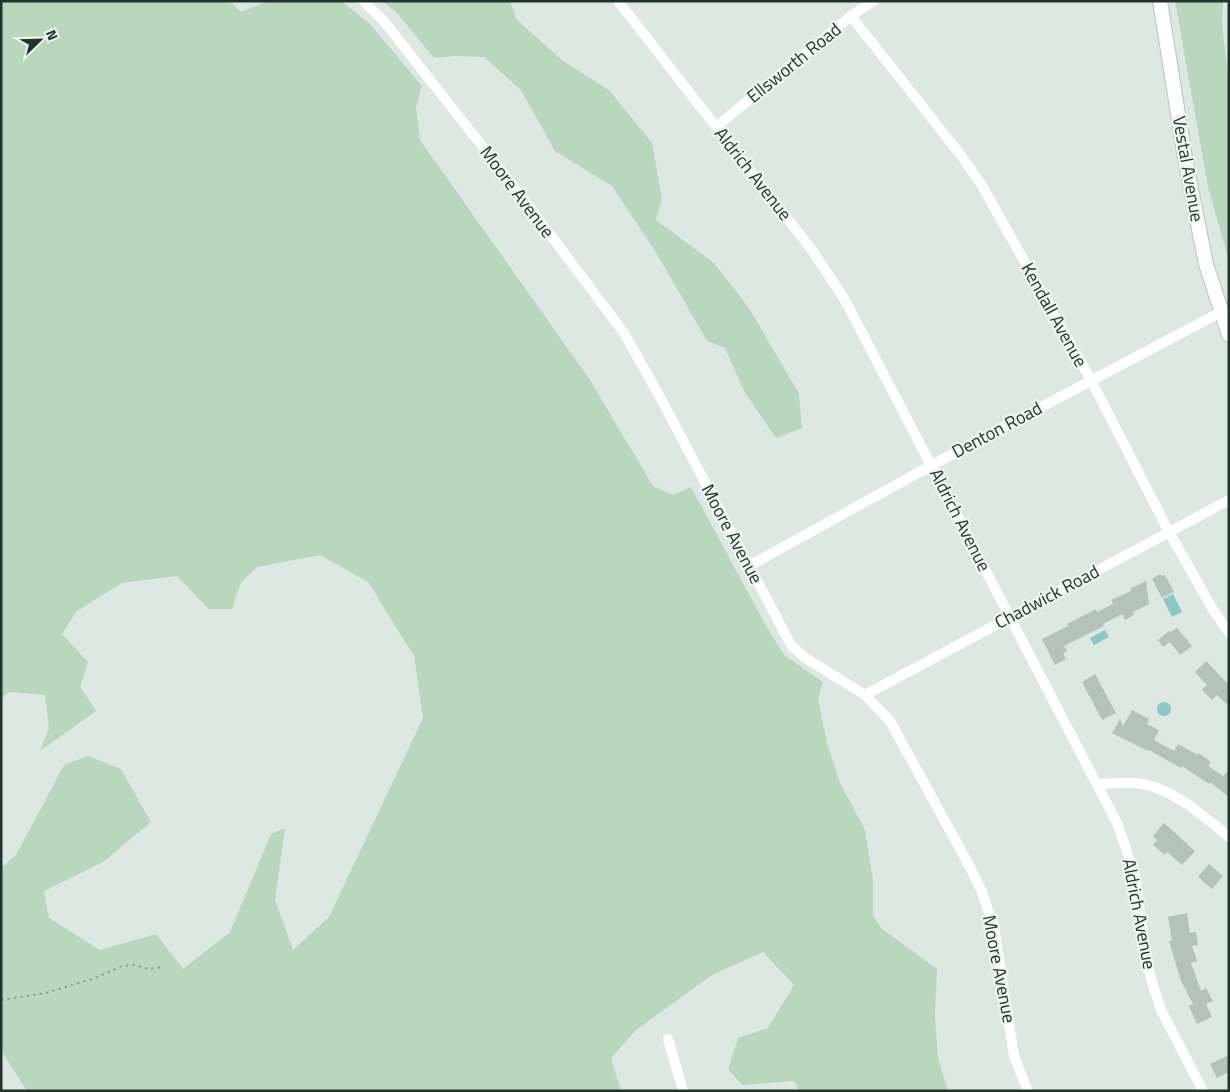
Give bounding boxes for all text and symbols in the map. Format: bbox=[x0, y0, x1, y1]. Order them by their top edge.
north arrow bbox=[15, 15, 65, 65]
street label: Ellsworth Road bbox=[741, 16, 847, 109]
text: N bbox=[41, 26, 64, 43]
street label: Vestal Avenue bbox=[1166, 114, 1211, 224]
street label: Aldrich Avenue bbox=[708, 121, 799, 226]
street label: Moore Avenue bbox=[474, 140, 561, 244]
street label: Kendall Avenue bbox=[1015, 258, 1094, 372]
street label: Denton Road bbox=[947, 394, 1047, 465]
street label: Aldrich Avenue bbox=[923, 464, 998, 576]
street label: Moore Avenue bbox=[695, 479, 770, 588]
street label: Chadwick Road bbox=[990, 558, 1104, 635]
street label: Aldrich Avenue bbox=[1116, 856, 1163, 972]
street label: Moore Avenue bbox=[976, 913, 1023, 1025]

